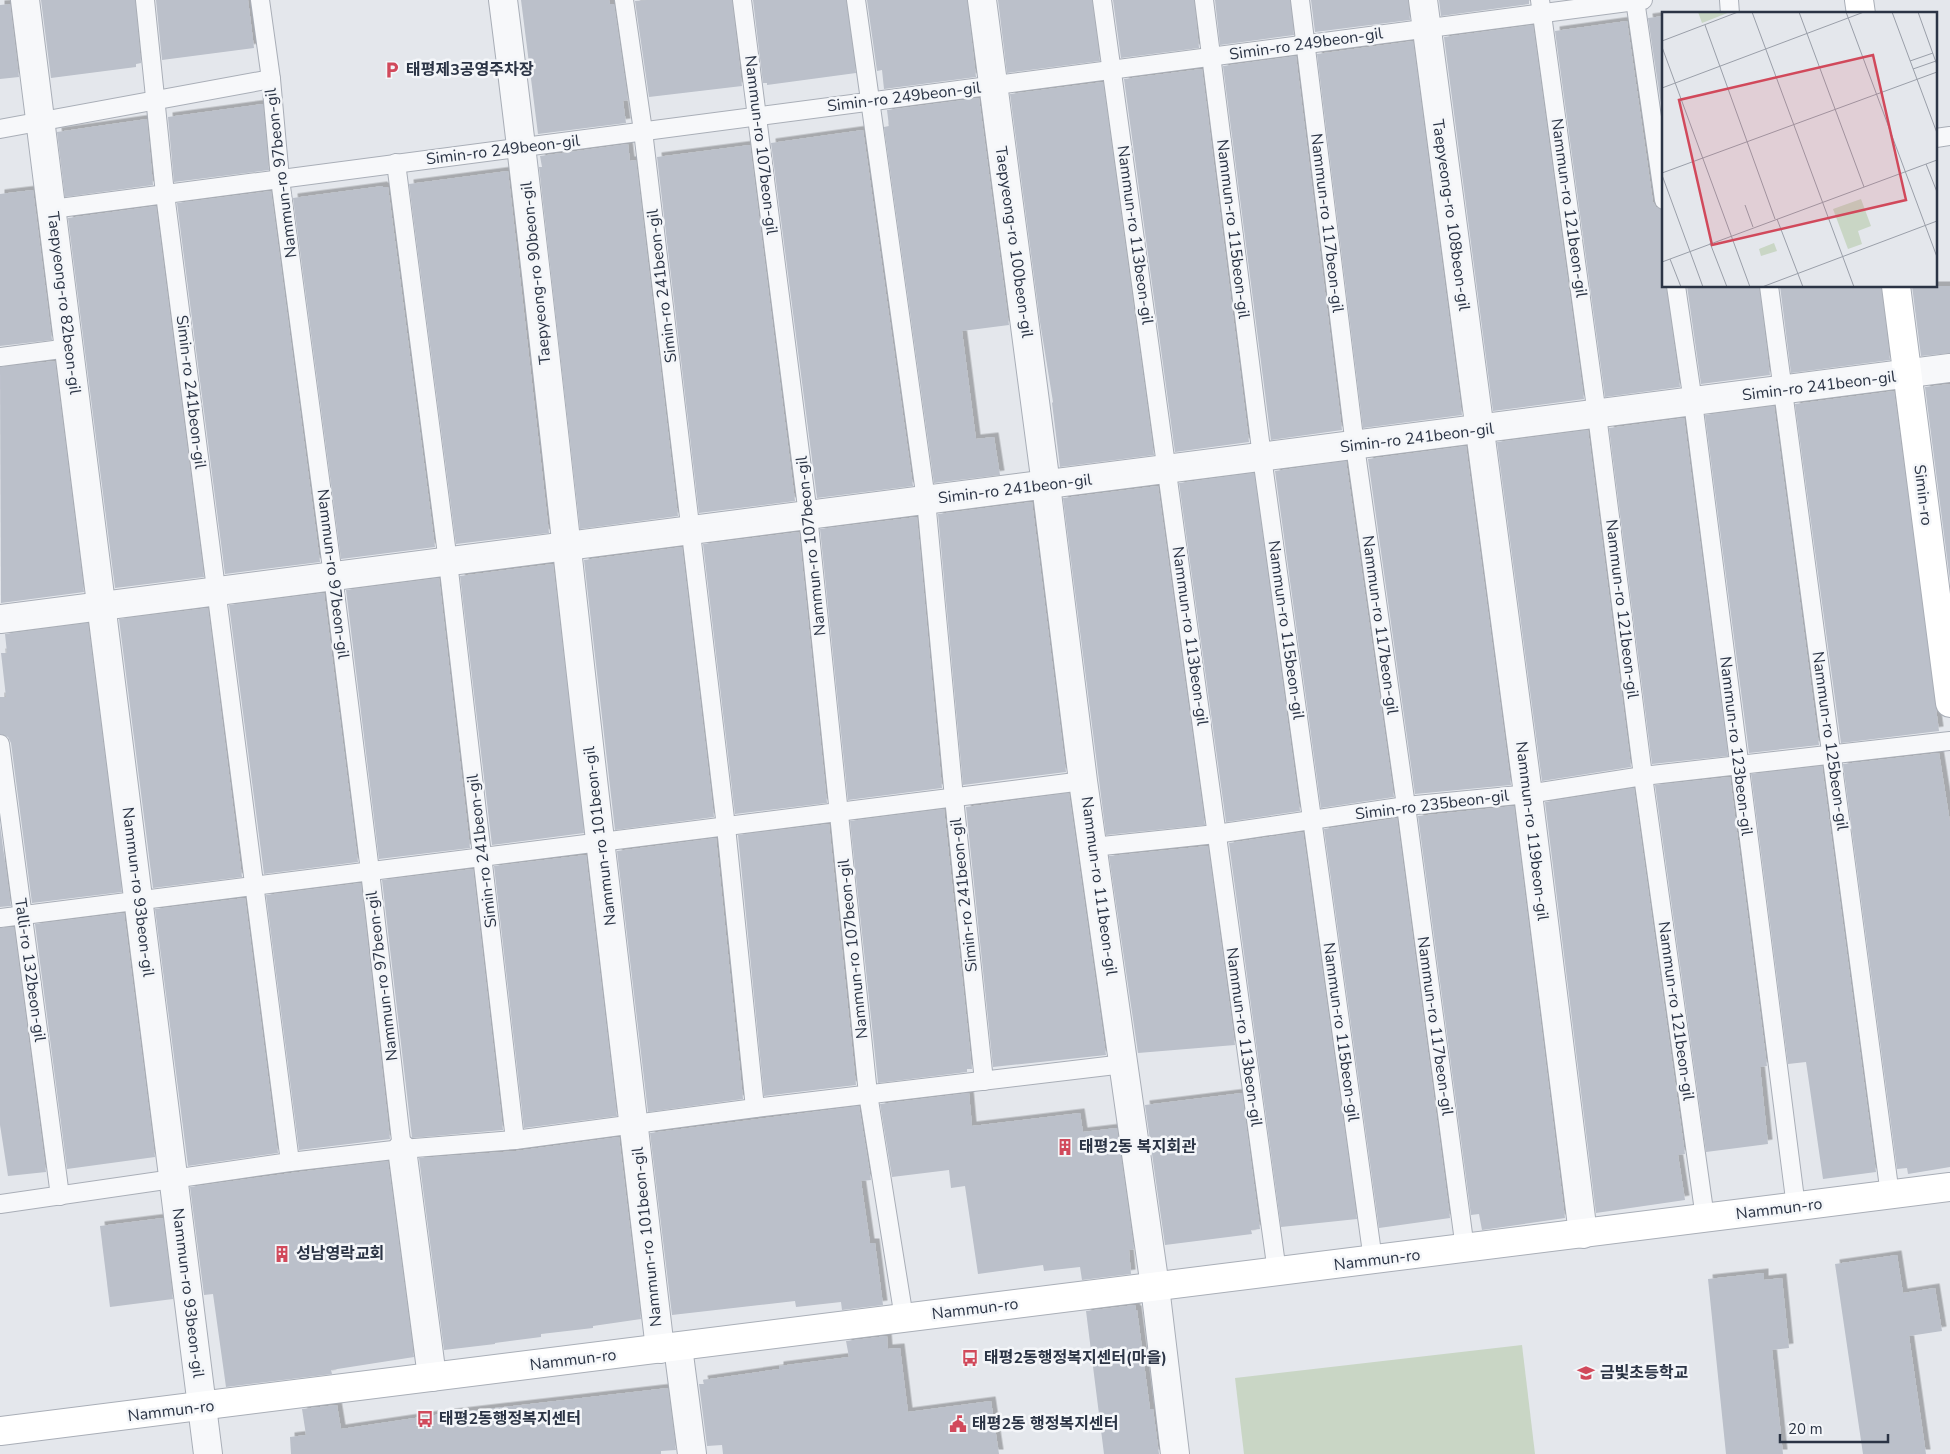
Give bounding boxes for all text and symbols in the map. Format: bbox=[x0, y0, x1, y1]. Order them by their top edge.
inset map bbox=[1662, 12, 1938, 288]
street label: Simin-ro 249beon-gil bbox=[1228, 22, 1384, 66]
street label: Nammun-ro 107beon-gil bbox=[739, 54, 783, 236]
place label: 태평제3공영주차장 bbox=[406, 59, 534, 81]
parking icon: 태평제3공영주차장 bbox=[382, 60, 402, 80]
street label: Simin-ro 249beon-gil bbox=[826, 77, 982, 117]
street label: Nammun-ro 97beon-gil bbox=[260, 87, 302, 259]
street label: Nammun-ro 121beon-gil bbox=[1546, 117, 1593, 299]
street label: Taepyeong-ro 108beon-gil bbox=[1427, 118, 1475, 313]
street label: Simin-ro 249beon-gil bbox=[425, 130, 581, 170]
street label: Nammun-ro 117beon-gil bbox=[1305, 132, 1349, 314]
street label: Nammun-ro 115beon-gil bbox=[1211, 138, 1255, 320]
street label: Nammun-ro 113beon-gil bbox=[1112, 144, 1159, 326]
street label: Taepyeong-ro 100beon-gil bbox=[990, 145, 1038, 340]
street label: Taepyeong-ro 90beon-gil bbox=[515, 180, 557, 366]
street label: Simin-ro 241beon-gil bbox=[642, 208, 682, 364]
street label: Taepyeong-ro 82beon-gil bbox=[42, 210, 86, 396]
street label: Simin-ro 241beon-gil bbox=[171, 314, 211, 470]
street label: Simin-ro 241beon-gil bbox=[1741, 366, 1897, 406]
street label: Simin-ro 241beon-gil bbox=[1339, 418, 1495, 458]
street label: Nammun-ro 107beon-gil bbox=[791, 455, 831, 637]
street label: Simin-ro bbox=[1908, 463, 1938, 527]
street label: Simin-ro 241beon-gil bbox=[937, 469, 1093, 509]
street label: Nammun-ro 97beon-gil bbox=[312, 488, 354, 660]
street label: Nammun-ro 121beon-gil bbox=[1600, 518, 1644, 700]
street label: Nammun-ro 117beon-gil bbox=[1357, 534, 1404, 716]
street label: Nammun-ro 115beon-gil bbox=[1263, 539, 1310, 721]
street label: Nammun-ro 113beon-gil bbox=[1167, 545, 1214, 727]
street label: Nammun-ro 125beon-gil bbox=[1807, 650, 1854, 832]
street label: Nammun-ro 123beon-gil bbox=[1714, 655, 1758, 837]
street label: Nammun-ro 119beon-gil bbox=[1510, 740, 1554, 922]
street label: Nammun-ro 101beon-gil bbox=[578, 745, 622, 927]
street label: Simin-ro 241beon-gil bbox=[462, 773, 502, 929]
street label: Simin-ro 235beon-gil bbox=[1354, 785, 1510, 825]
street label: Nammun-ro 111beon-gil bbox=[1076, 795, 1123, 977]
street label: Nammun-ro 93beon-gil bbox=[117, 806, 159, 978]
street label: Simin-ro 241beon-gil bbox=[945, 817, 983, 973]
street label: Nammun-ro 107beon-gil bbox=[833, 858, 873, 1040]
street label: Nammun-ro 97beon-gil bbox=[361, 890, 403, 1062]
street label: Talli-ro 132beon-gil bbox=[9, 897, 51, 1044]
street label: Nammun-ro 121beon-gil bbox=[1653, 920, 1700, 1102]
street label: Nammun-ro 117beon-gil bbox=[1412, 935, 1459, 1117]
street label: Nammun-ro 115beon-gil bbox=[1318, 941, 1365, 1123]
street label: Nammun-ro 113beon-gil bbox=[1221, 946, 1268, 1128]
place label: 태평2동 복지회관 bbox=[1079, 1136, 1196, 1158]
building icon: 태평2동 복지회관 bbox=[1055, 1137, 1075, 1157]
street label: Nammun-ro 101beon-gil bbox=[627, 1146, 667, 1328]
street label: Nammun-ro bbox=[1734, 1193, 1824, 1225]
street label: Nammun-ro 93beon-gil bbox=[167, 1207, 209, 1379]
place label: 성남영락교회 bbox=[296, 1243, 384, 1265]
building icon: 성남영락교회 bbox=[272, 1244, 292, 1264]
street label: Nammun-ro bbox=[1332, 1244, 1422, 1276]
street label: Nammun-ro bbox=[930, 1293, 1020, 1325]
street label: Nammun-ro bbox=[528, 1344, 618, 1376]
place label: 태평2동행정복지센터(마을) bbox=[984, 1347, 1167, 1369]
bus stop icon: 태평2동행정복지센터(마을) bbox=[960, 1348, 980, 1368]
place label: 금빛초등학교 bbox=[1600, 1362, 1689, 1384]
school or university icon: 금빛초등학교 bbox=[1576, 1363, 1596, 1383]
street label: Nammun-ro bbox=[126, 1395, 216, 1427]
place label: 태평2동행정복지센터 bbox=[439, 1408, 581, 1430]
bus stop icon: 태평2동행정복지센터 bbox=[415, 1409, 435, 1429]
scale bar bbox=[1780, 1412, 1888, 1444]
place label: 태평2동 행정복지센터 bbox=[972, 1413, 1118, 1435]
public building icon: 태평2동 행정복지센터 bbox=[948, 1414, 968, 1434]
text: 20 m bbox=[1788, 1419, 1823, 1439]

